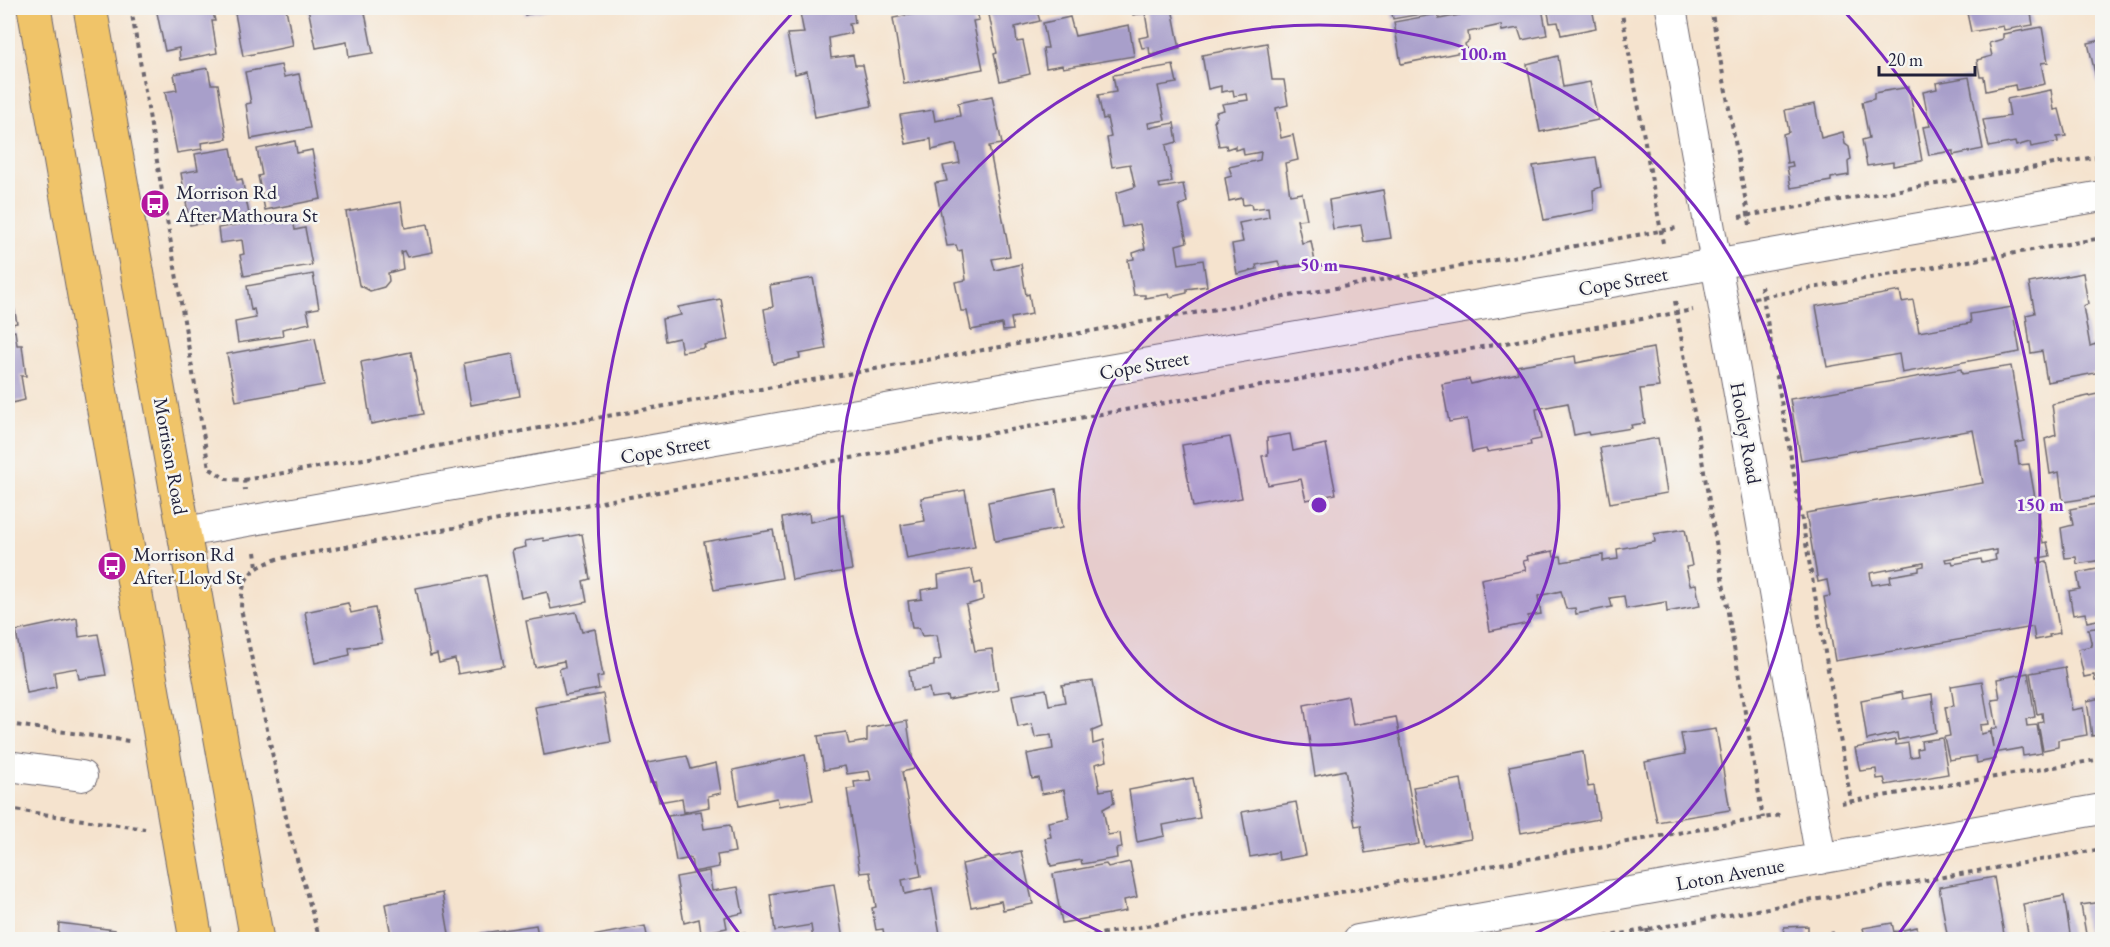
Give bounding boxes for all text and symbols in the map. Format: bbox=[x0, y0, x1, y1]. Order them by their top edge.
scale bar bbox=[1879, 39, 1975, 77]
text: 100 m bbox=[1459, 42, 1507, 65]
text: 20 m bbox=[1888, 48, 1923, 71]
place label: Morrison Rd After Mathoura St bbox=[175, 179, 319, 228]
bus stop icon: Morrison Rd After Mathoura St bbox=[139, 188, 171, 220]
text: 50 m bbox=[1300, 253, 1338, 276]
street label: Cope Street bbox=[1576, 260, 1670, 302]
street label: Cope Street bbox=[1097, 344, 1191, 386]
street label: Hooley Road bbox=[1724, 380, 1768, 487]
street label: Morrison Road bbox=[148, 395, 194, 518]
street label: Cope Street bbox=[618, 428, 712, 470]
text: 150 m bbox=[2016, 493, 2064, 516]
centre of rings bbox=[1309, 495, 1329, 515]
place label: Morrison Rd After Lloyd St bbox=[132, 541, 243, 590]
bus stop icon: Morrison Rd After Lloyd St bbox=[96, 550, 128, 582]
street label: Loton Avenue bbox=[1674, 852, 1786, 896]

